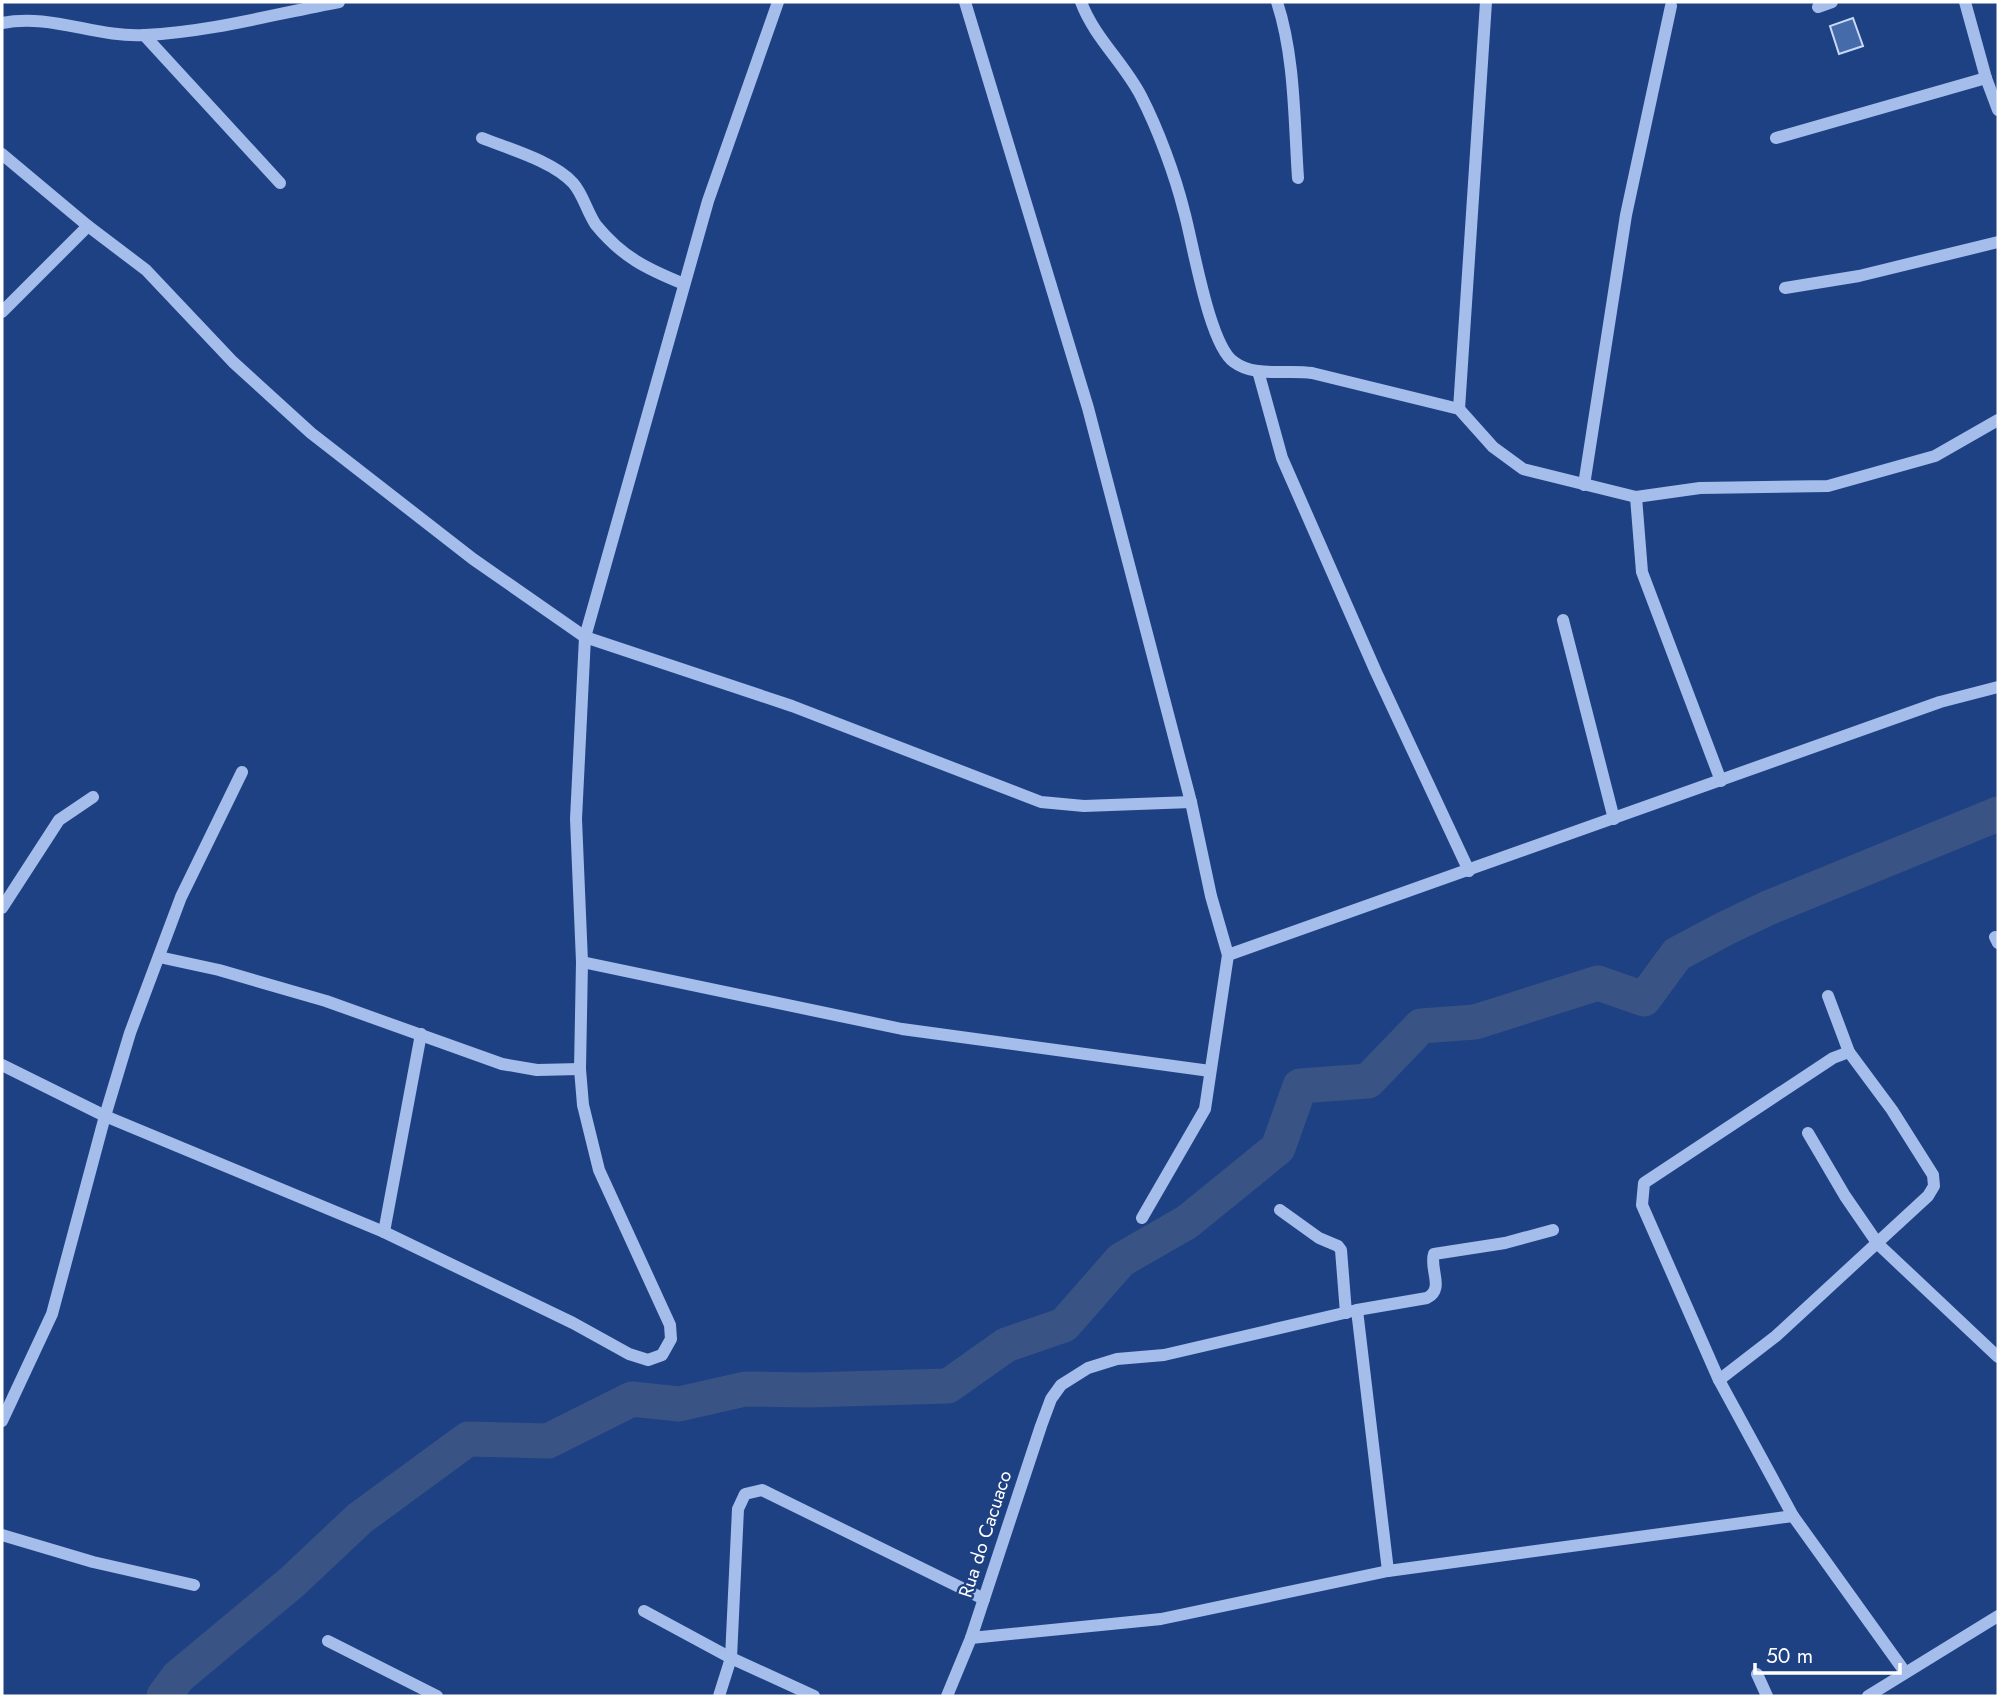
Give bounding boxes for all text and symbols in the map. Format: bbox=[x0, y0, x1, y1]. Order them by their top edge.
street label: Rua do Cacuaco bbox=[952, 1467, 1018, 1601]
scale bar bbox=[1755, 1632, 1900, 1676]
text: 50 m bbox=[1766, 1641, 1813, 1671]

